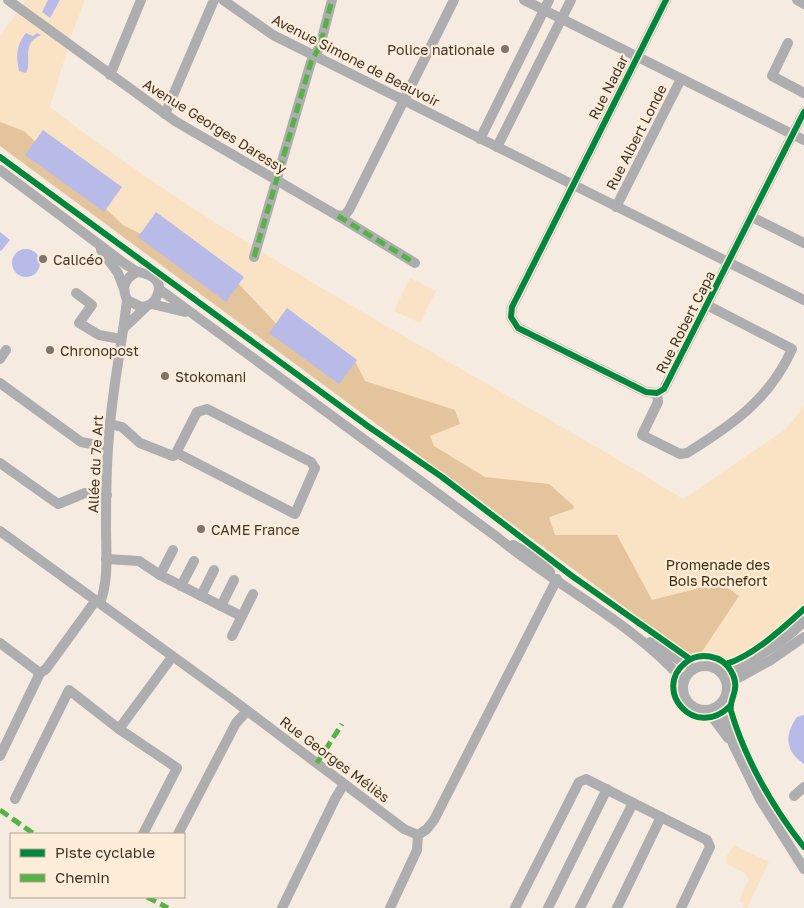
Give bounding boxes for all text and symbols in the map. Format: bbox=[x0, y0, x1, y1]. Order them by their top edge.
street label: Avenue Simone de Beauvoir bbox=[269, 10, 443, 110]
place label: Police nationale bbox=[387, 41, 495, 58]
marker: Police nationale bbox=[499, 43, 511, 55]
street label: Rue Nadar bbox=[585, 52, 632, 122]
street label: Avenue Georges Daressy bbox=[140, 75, 290, 177]
street label: Rue Albert Londe bbox=[602, 81, 670, 193]
place label: Calicéo bbox=[53, 251, 103, 268]
marker: Calicéo bbox=[37, 253, 49, 265]
street label: Rue Robert Capa bbox=[652, 268, 718, 376]
place label: Chronopost bbox=[60, 342, 139, 359]
marker: Chronopost bbox=[44, 344, 56, 356]
place label: Stokomani bbox=[175, 368, 246, 385]
marker: Stokomani bbox=[159, 370, 171, 382]
street label: Allée du 7e Art bbox=[84, 415, 106, 513]
place label: CAME France bbox=[211, 521, 300, 538]
marker: CAME France bbox=[195, 523, 207, 535]
park label: Promenade des Bois Rochefort bbox=[666, 556, 770, 589]
street label: Rue Georges Méliès bbox=[277, 712, 393, 806]
legend bbox=[10, 833, 185, 898]
text: Piste cyclable bbox=[55, 843, 156, 861]
text: Chemin bbox=[55, 868, 110, 886]

